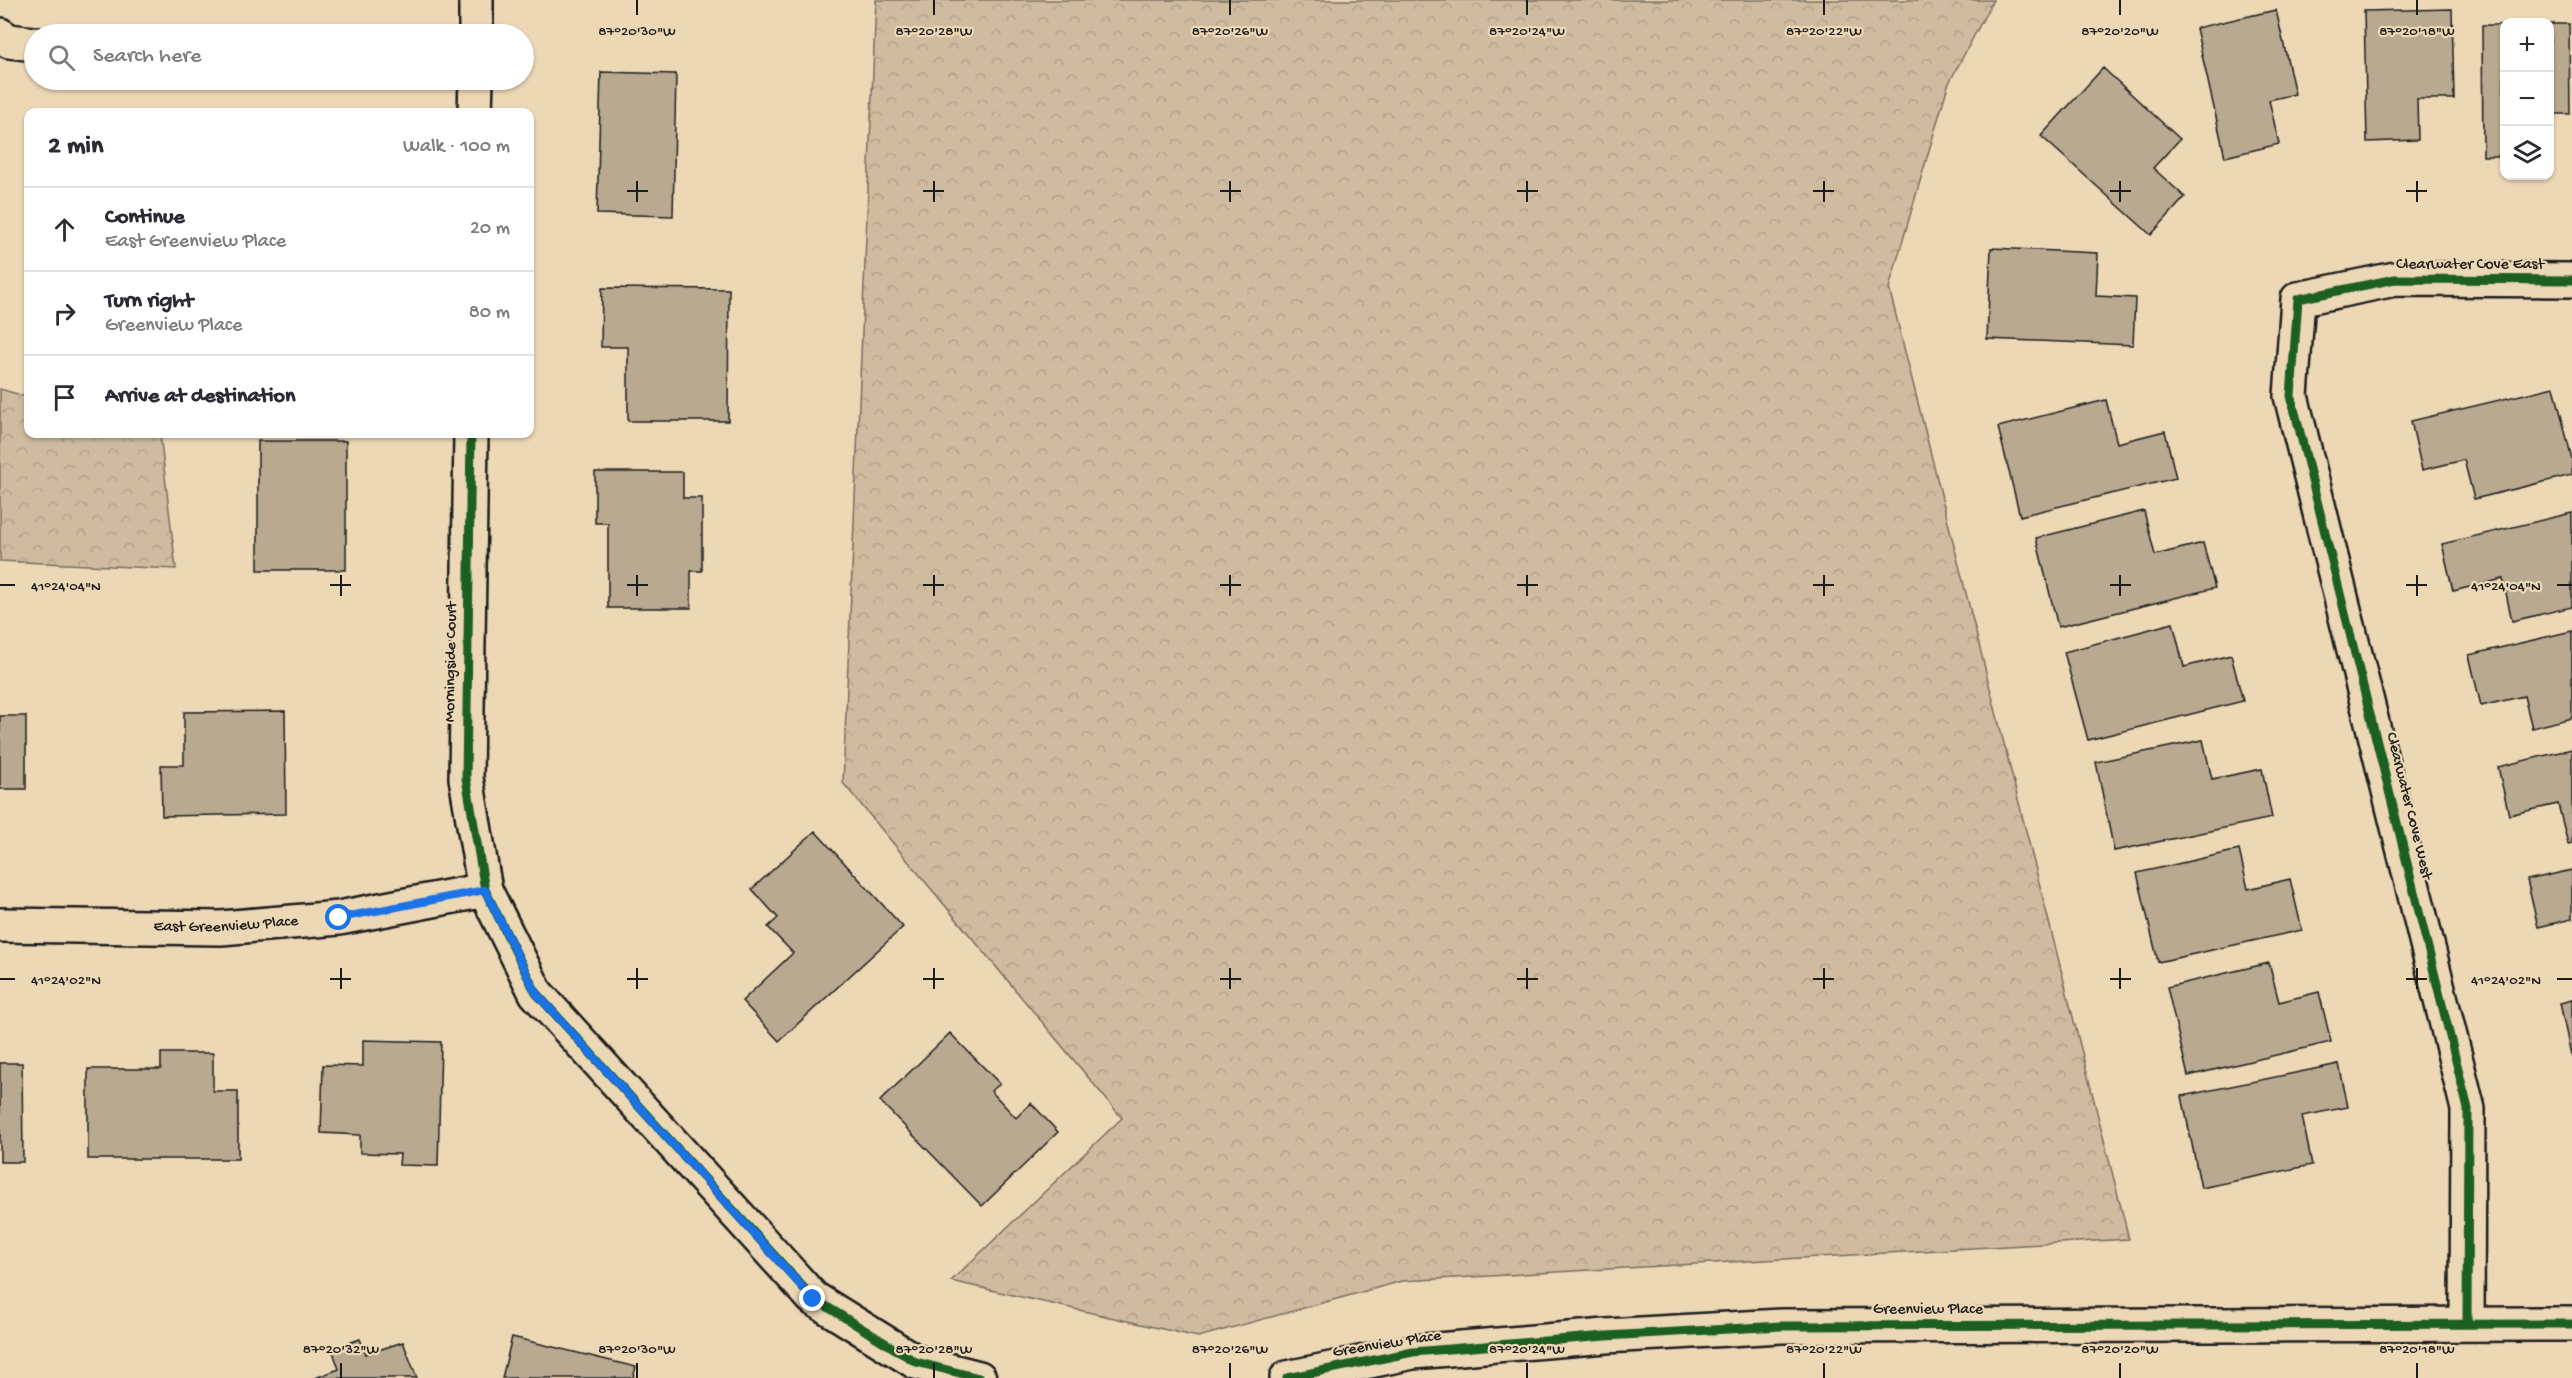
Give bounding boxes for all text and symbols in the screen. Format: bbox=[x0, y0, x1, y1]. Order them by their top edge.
map controls bbox=[2500, 18, 2554, 180]
button: + bbox=[2500, 18, 2554, 72]
text: 87°20'30"W bbox=[598, 23, 676, 41]
text: 87°20'28"W bbox=[896, 23, 973, 41]
text: 87°20'26"W bbox=[1192, 23, 1268, 41]
text: 87°20'24"W bbox=[1489, 23, 1565, 41]
text: 87°20'22"W bbox=[1786, 23, 1862, 41]
text: 87°20'20"W bbox=[2081, 23, 2159, 41]
text: 87°20'18"W bbox=[2379, 23, 2455, 41]
search box bbox=[24, 24, 534, 90]
icon: search bbox=[45, 41, 78, 74]
text: Search here bbox=[93, 44, 201, 70]
button: − bbox=[2500, 72, 2554, 126]
button: layers bbox=[2500, 126, 2554, 180]
text: 2 min bbox=[48, 132, 103, 163]
text: Walk · 100 m bbox=[403, 136, 510, 159]
text: Continue bbox=[105, 205, 185, 231]
icon: ahead bbox=[48, 213, 81, 246]
text: 20 m bbox=[470, 218, 510, 241]
text: East Greenview Place bbox=[105, 231, 286, 254]
street label: Clearwater Cove East bbox=[2396, 256, 2545, 275]
text: Turn right bbox=[105, 289, 193, 315]
icon: right bbox=[48, 297, 81, 330]
text: 80 m bbox=[469, 302, 510, 325]
text: Greenview Place bbox=[105, 315, 242, 338]
icon: arrive bbox=[48, 381, 81, 414]
text: Arrive at destination bbox=[105, 384, 295, 410]
text: 41°24'04"N bbox=[31, 578, 101, 596]
text: 41°24'04"N bbox=[2471, 578, 2541, 596]
street label: Morningside Court bbox=[441, 600, 463, 722]
street label: Clearwater Cove West bbox=[2381, 730, 2436, 883]
route start bbox=[325, 904, 351, 930]
street label: East Greenview Place bbox=[153, 912, 300, 938]
text: 41°24'02"N bbox=[31, 972, 101, 990]
text: 41°24'02"N bbox=[2471, 972, 2541, 990]
route end bbox=[799, 1285, 825, 1311]
street label: Greenview Place bbox=[1873, 1301, 1984, 1320]
street label: Greenview Place bbox=[1331, 1327, 1443, 1363]
text: 87°20'32"W bbox=[303, 1341, 380, 1359]
text: 87°20'30"W bbox=[598, 1341, 676, 1359]
text: 87°20'28"W bbox=[896, 1341, 973, 1359]
text: 87°20'26"W bbox=[1192, 1341, 1268, 1359]
text: 87°20'24"W bbox=[1489, 1341, 1565, 1359]
text: 87°20'22"W bbox=[1786, 1341, 1862, 1359]
text: 87°20'20"W bbox=[2081, 1341, 2159, 1359]
text: 87°20'18"W bbox=[2379, 1341, 2455, 1359]

